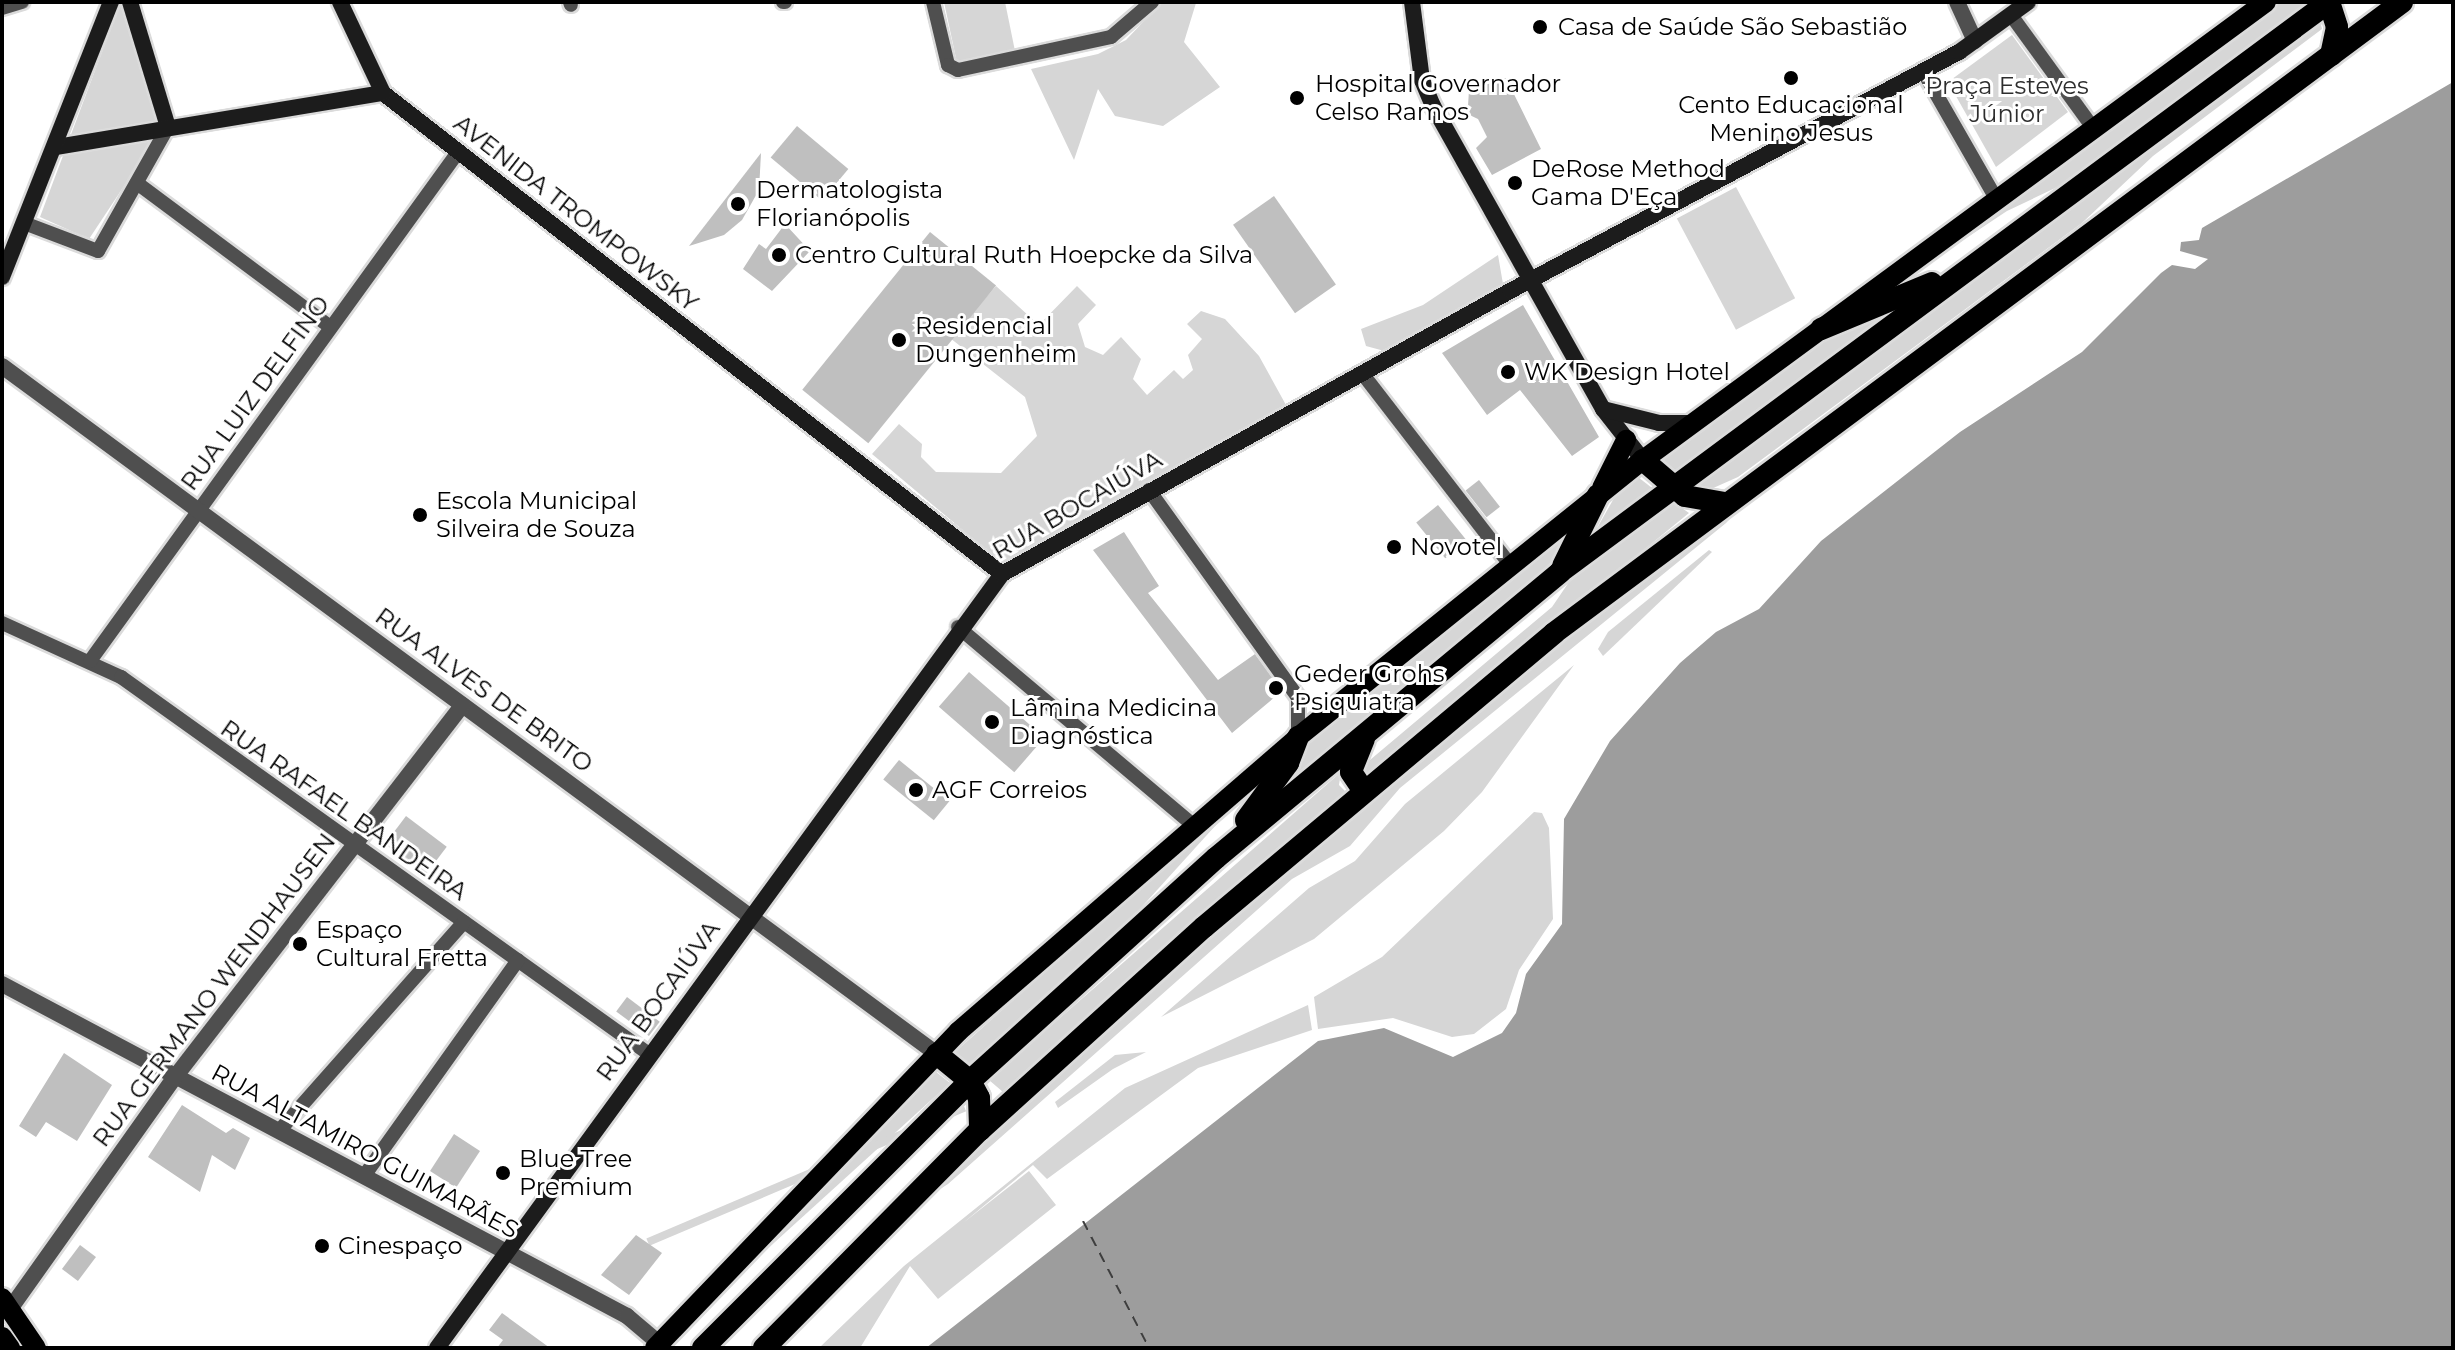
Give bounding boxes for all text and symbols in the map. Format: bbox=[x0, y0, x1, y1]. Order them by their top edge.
place label: Casa de Saúde São Sebastião bbox=[1558, 13, 1907, 41]
marker: Casa de Saúde São Sebastião bbox=[1529, 16, 1551, 38]
marker: Cento Educacional Menino Jesus bbox=[1782, 69, 1800, 87]
place label: Hospital Governador Celso Ramos bbox=[1315, 70, 1561, 126]
park label: Praça Esteves Júnior bbox=[1925, 72, 2089, 128]
marker: Hospital Governador Celso Ramos bbox=[1286, 87, 1308, 109]
place label: Cento Educacional Menino Jesus bbox=[1678, 91, 1904, 147]
street label: AVENIDA TROMPOWSKY bbox=[448, 109, 704, 317]
place label: DeRose Method Gama D'Eça bbox=[1531, 155, 1725, 211]
marker: DeRose Method Gama D'Eça bbox=[1506, 174, 1524, 192]
place label: Dermatologista Florianópolis bbox=[756, 176, 943, 232]
marker: Dermatologista Florianópolis bbox=[727, 193, 749, 215]
place label: Centro Cultural Ruth Hoepcke da Silva bbox=[795, 241, 1253, 269]
marker: Centro Cultural Ruth Hoepcke da Silva bbox=[770, 246, 788, 264]
street label: RUA LUIZ DELFINO bbox=[175, 290, 335, 496]
place label: Residencial Dungenheim bbox=[915, 312, 1077, 368]
marker: Residencial Dungenheim bbox=[890, 331, 908, 349]
place label: WK Design Hotel bbox=[1524, 358, 1730, 386]
marker: WK Design Hotel bbox=[1499, 363, 1517, 381]
street label: RUA BOCAIÚVA bbox=[987, 445, 1167, 565]
place label: Escola Municipal Silveira de Souza bbox=[436, 487, 637, 543]
marker: Escola Municipal Silveira de Souza bbox=[411, 506, 429, 524]
place label: Novotel bbox=[1410, 533, 1502, 561]
marker: Novotel bbox=[1385, 538, 1403, 556]
street label: RUA ALVES DE BRITO bbox=[370, 601, 598, 779]
place label: Geder Grohs Psiquiatra bbox=[1294, 660, 1445, 716]
marker: Geder Grohs Psiquiatra bbox=[1265, 677, 1287, 699]
place label: Lâmina Medicina Diagnóstica bbox=[1010, 694, 1217, 750]
marker: Lâmina Medicina Diagnóstica bbox=[981, 711, 1003, 733]
street label: RUA RAFAEL BANDEIRA bbox=[215, 714, 473, 906]
place label: AGF Correios bbox=[932, 776, 1087, 804]
marker: AGF Correios bbox=[907, 781, 925, 799]
street label: RUA GERMANO WENDHAUSEN bbox=[87, 828, 341, 1152]
street label: RUA BOCAIÚVA bbox=[590, 915, 726, 1087]
place label: Espaço Cultural Fretta bbox=[316, 916, 488, 972]
marker: Espaço Cultural Fretta bbox=[291, 935, 309, 953]
street label: RUA ALTAMIRO GUIMARÃES bbox=[207, 1058, 523, 1244]
place label: Blue Tree Premium bbox=[519, 1145, 633, 1201]
marker: Blue Tree Premium bbox=[494, 1164, 512, 1182]
place label: Cinespaço bbox=[338, 1232, 463, 1260]
marker: Cinespaço bbox=[313, 1237, 331, 1255]

